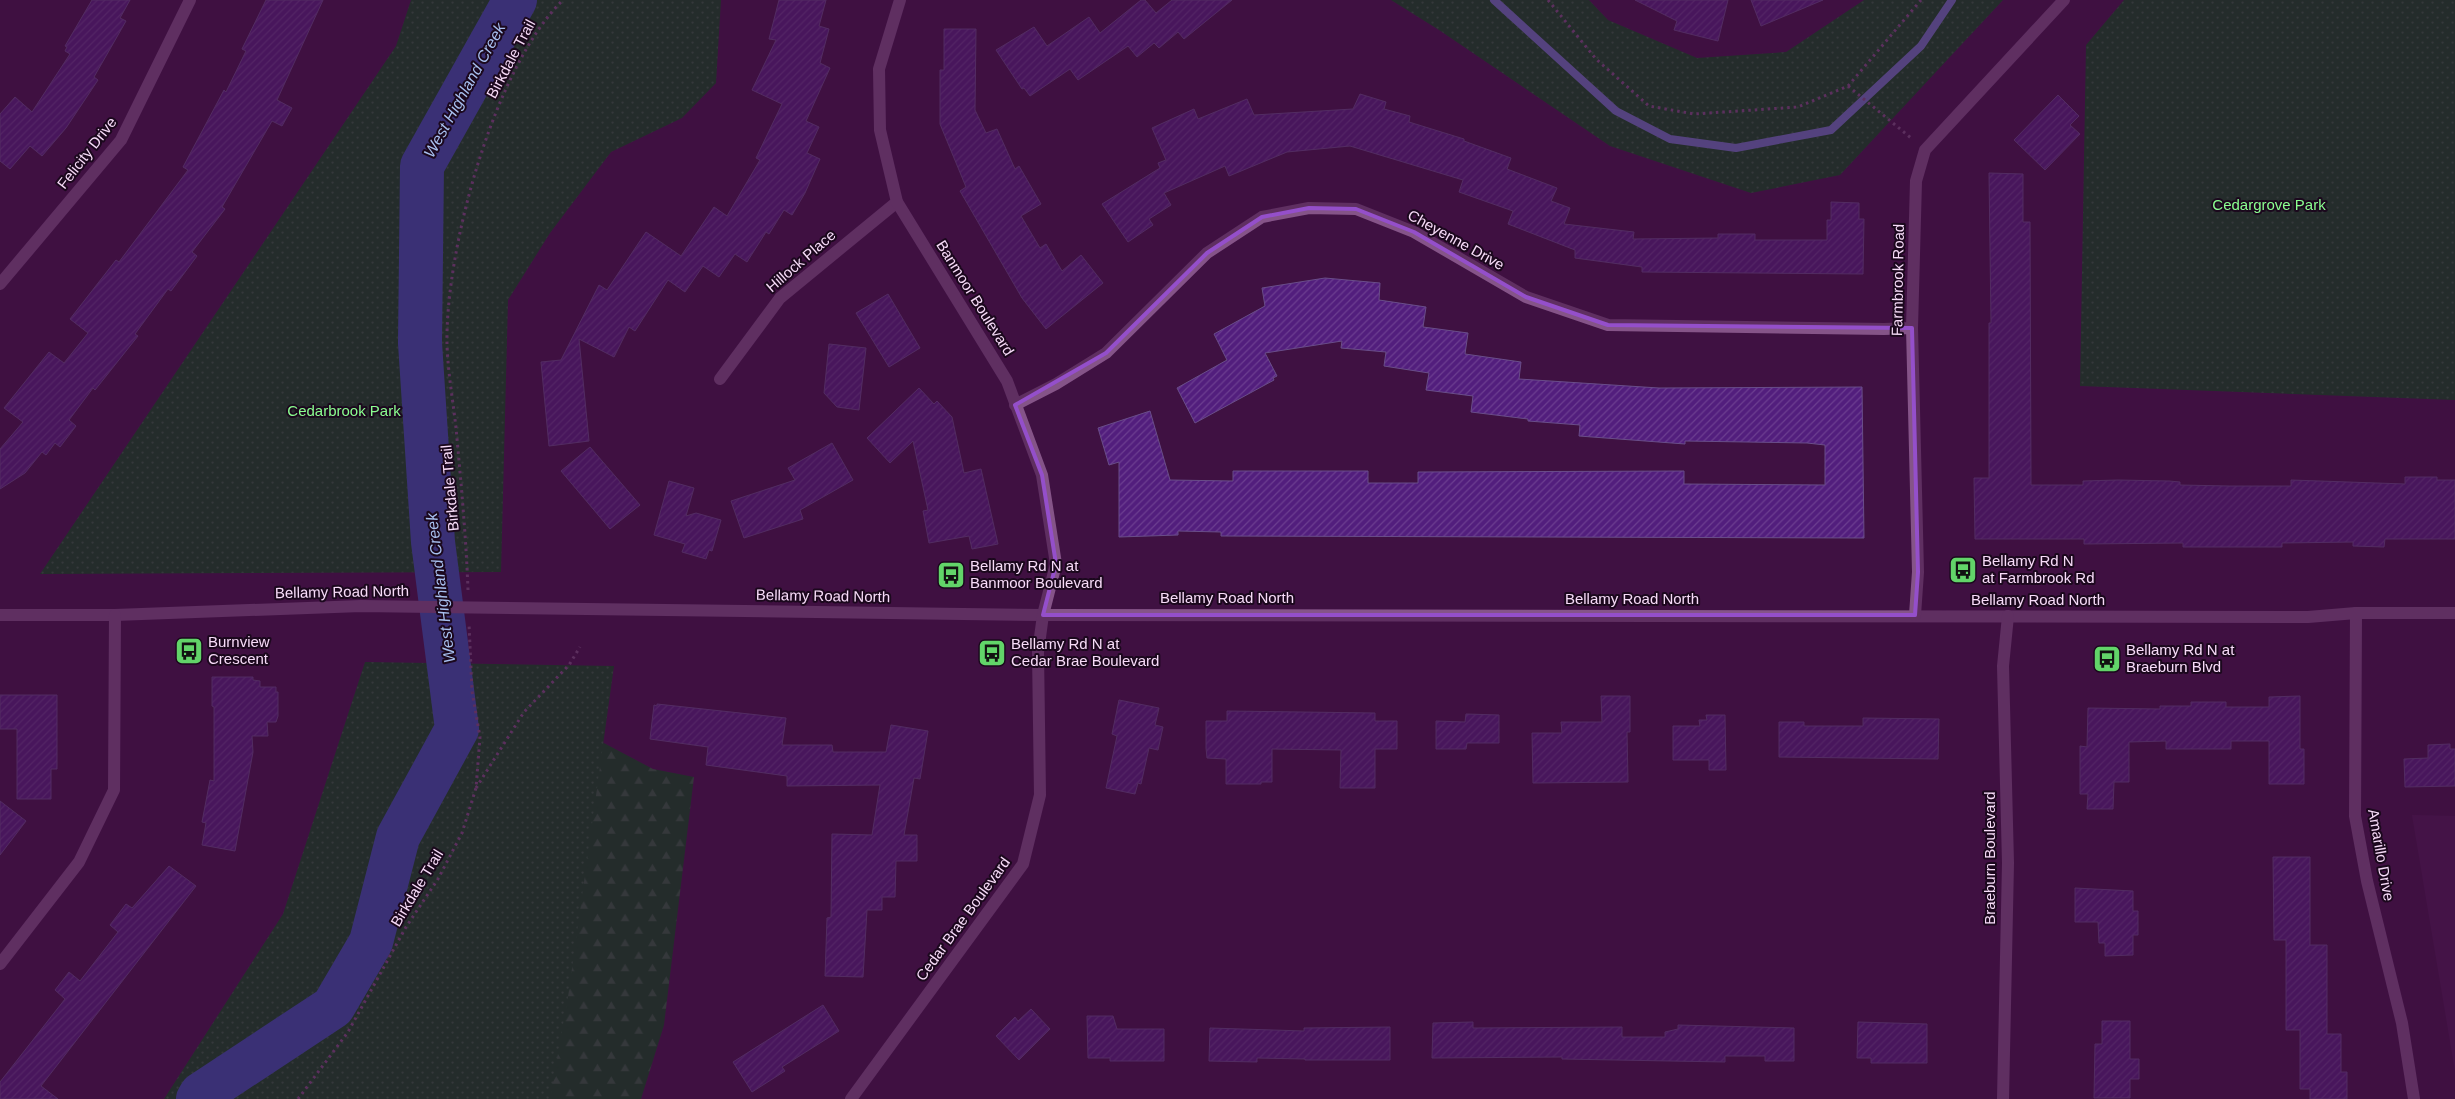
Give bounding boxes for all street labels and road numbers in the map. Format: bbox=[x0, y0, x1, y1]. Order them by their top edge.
street label: Birkdale Trail bbox=[483, 16, 538, 101]
street label: Felicity Drive bbox=[53, 114, 120, 192]
street label: Cheyenne Drive bbox=[1405, 206, 1507, 273]
street label: Farmbrook Road bbox=[1888, 224, 1907, 336]
street label: Hillock Place bbox=[763, 226, 839, 295]
street label: Banmoor Boulevard bbox=[933, 237, 1018, 358]
street label: Birkdale Trail bbox=[437, 444, 462, 532]
street label: Bellamy Road North bbox=[275, 582, 409, 601]
street label: Bellamy Road North bbox=[756, 586, 890, 605]
street label: Bellamy Road North bbox=[1160, 589, 1294, 606]
street label: Bellamy Road North bbox=[1565, 590, 1699, 607]
street label: Bellamy Road North bbox=[1971, 591, 2105, 608]
street label: Braeburn Boulevard bbox=[1981, 791, 1998, 925]
street label: Amarillo Drive bbox=[2365, 807, 2398, 902]
street label: Birkdale Trail bbox=[387, 846, 446, 929]
street label: Cedar Brae Boulevard bbox=[912, 854, 1013, 984]

